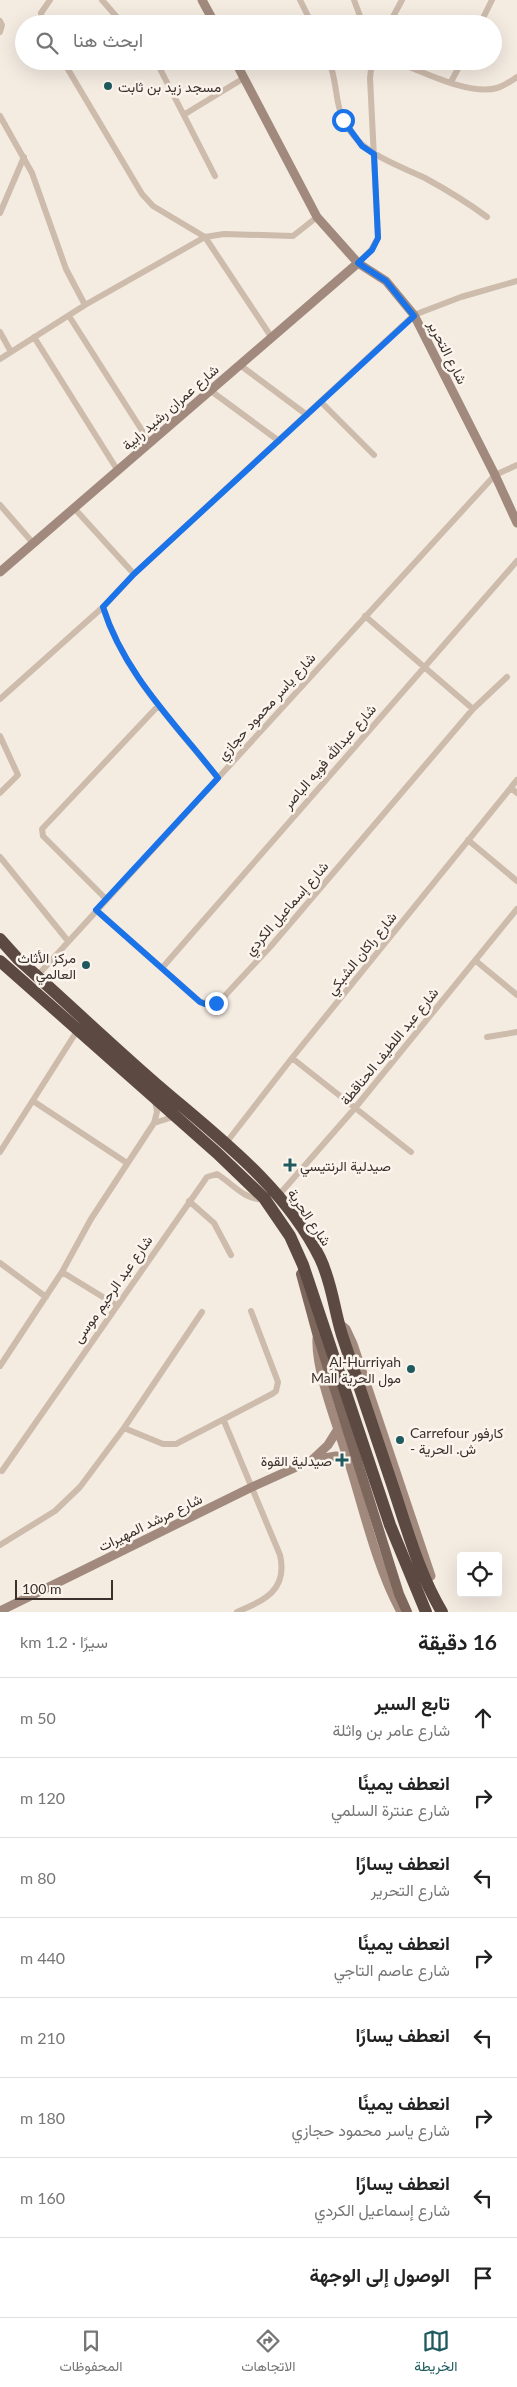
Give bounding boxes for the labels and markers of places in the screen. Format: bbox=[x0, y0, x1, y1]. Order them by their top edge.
place label: مسجد زيد بن ثابت bbox=[118, 78, 221, 96]
marker: مسجد زيد بن ثابت bbox=[102, 80, 114, 92]
place label: مركز الأثاث العالمي bbox=[17, 949, 76, 986]
marker: مركز الأثاث العالمي bbox=[80, 959, 92, 971]
place label: صيدلية الرنتيسي bbox=[300, 1157, 391, 1178]
marker: صيدلية الرنتيسي bbox=[284, 1159, 296, 1171]
place label: ِAl-Hurriyah Mall مول الحرية bbox=[311, 1353, 401, 1388]
marker: ِAl-Hurriyah Mall مول الحرية bbox=[405, 1363, 417, 1375]
place label: Carrefour كارفور - ش. الحرية bbox=[410, 1424, 503, 1458]
marker: Carrefour كارفور - ش. الحرية bbox=[394, 1434, 406, 1446]
place label: صيدلية القوة bbox=[261, 1452, 332, 1470]
marker: صيدلية القوة bbox=[336, 1454, 348, 1466]

